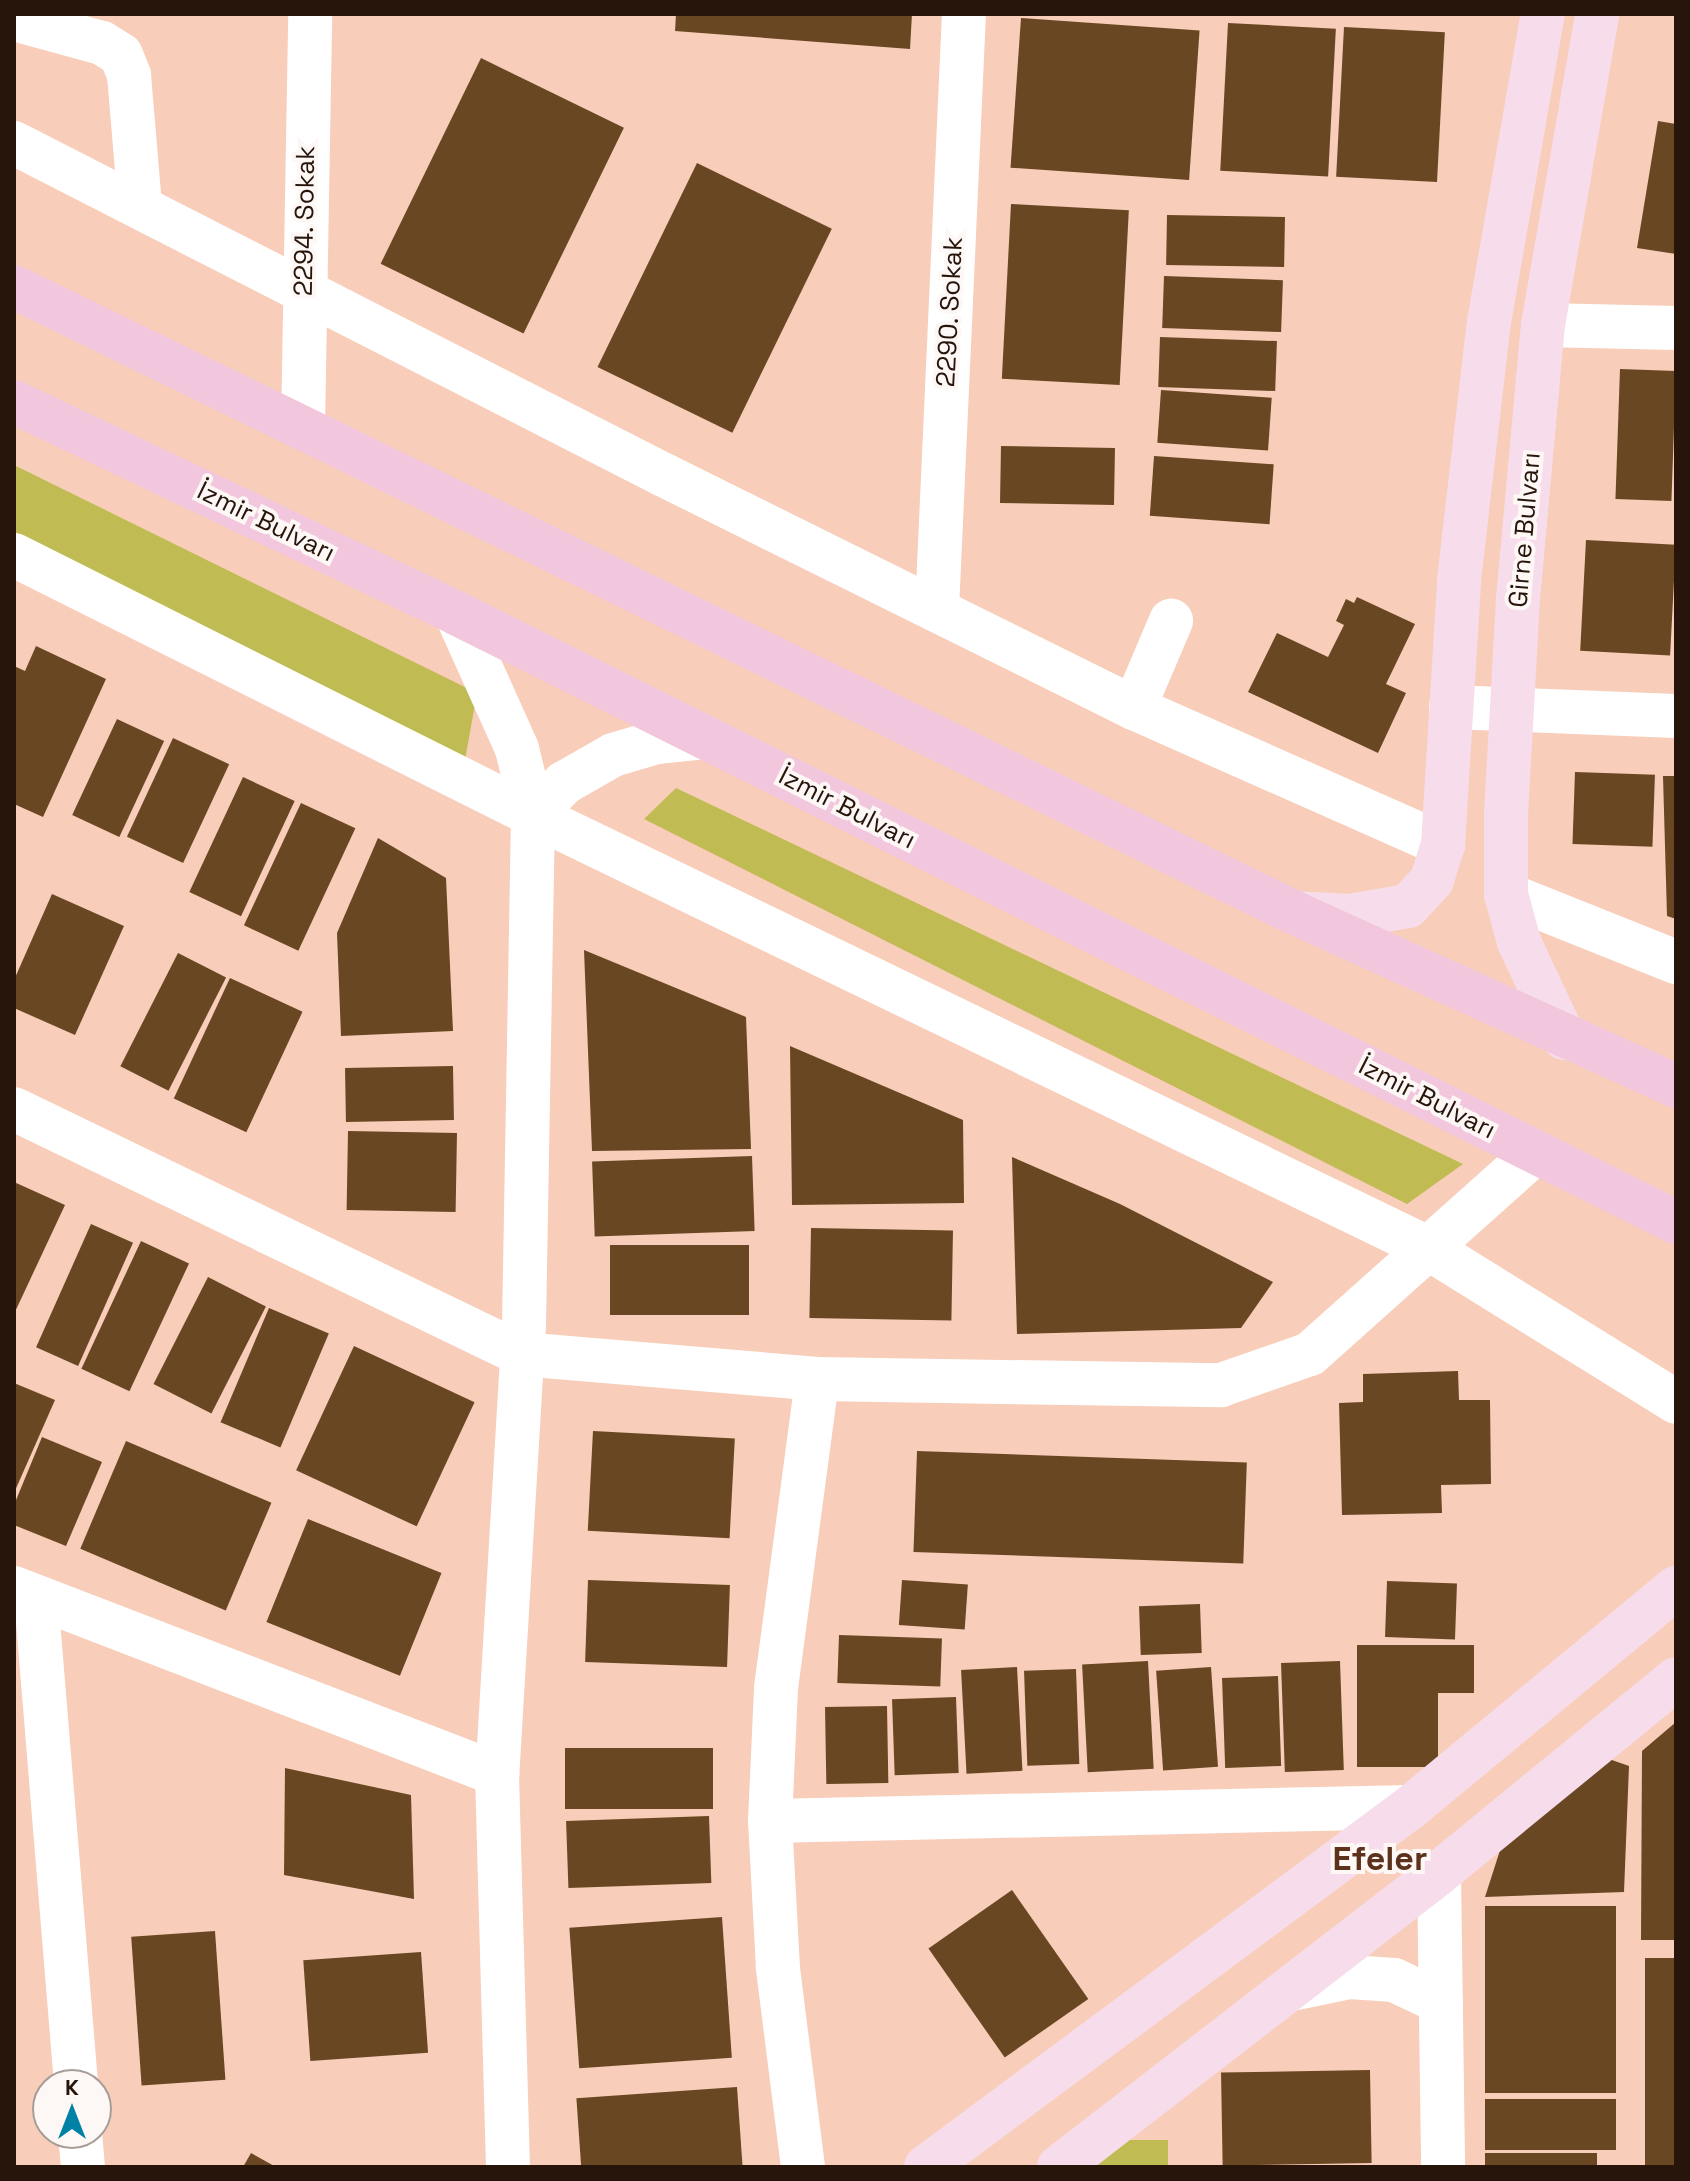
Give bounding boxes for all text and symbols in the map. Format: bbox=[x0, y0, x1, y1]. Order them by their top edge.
street label: 2294. Sokak bbox=[288, 145, 322, 297]
street label: 2290. Sokak bbox=[930, 236, 970, 388]
street label: Girne Bulvarı bbox=[1503, 451, 1547, 609]
street label: İzmir Bulvarı bbox=[192, 475, 340, 569]
street label: İzmir Bulvarı bbox=[773, 760, 921, 856]
street label: İzmir Bulvarı bbox=[1353, 1050, 1501, 1146]
district label: Efeler bbox=[1333, 1839, 1427, 1879]
north arrow bbox=[32, 2069, 112, 2149]
text: K bbox=[65, 2073, 79, 2101]

